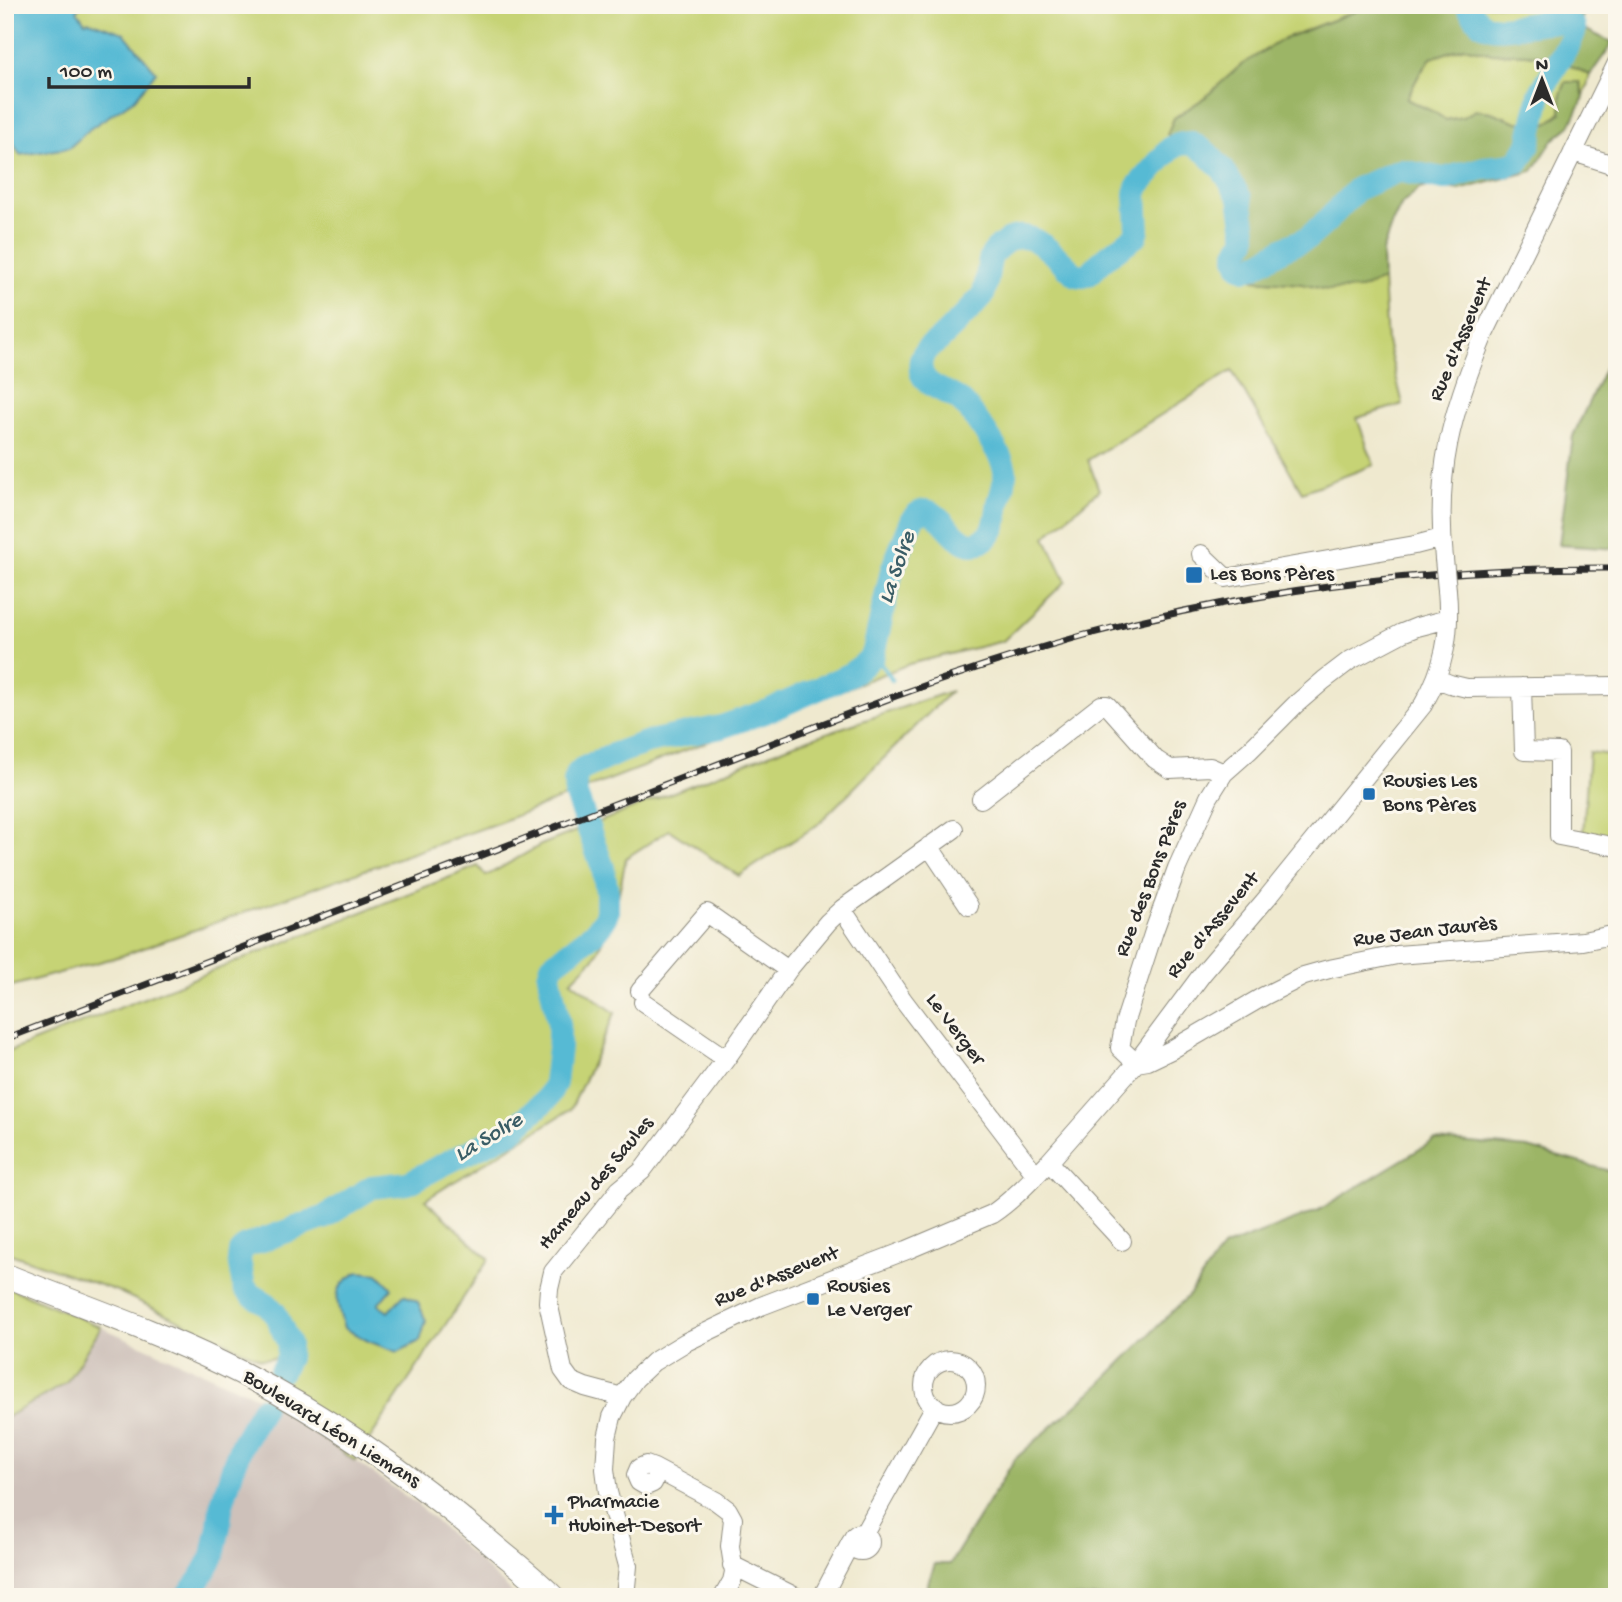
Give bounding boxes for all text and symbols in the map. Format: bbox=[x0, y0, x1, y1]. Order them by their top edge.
scale bar bbox=[49, 46, 248, 90]
north arrow bbox=[1506, 46, 1576, 116]
text: N bbox=[1536, 55, 1548, 78]
text: 100 m bbox=[59, 61, 112, 86]
street label: Rue d'Assevent bbox=[1425, 272, 1500, 405]
water label: La Solre bbox=[873, 527, 923, 608]
place label: Les Bons Pères bbox=[1210, 563, 1335, 588]
marker: Les Bons Pères bbox=[1184, 565, 1204, 585]
place label: Rousies Les Bons Pères bbox=[1382, 770, 1478, 819]
marker: Rousies Les Bons Pères bbox=[1361, 786, 1377, 802]
street label: Rue des Bons Pères bbox=[1111, 796, 1194, 961]
street label: Rue d'Assevent bbox=[1162, 866, 1267, 984]
street label: Rue Jean Jaurès bbox=[1352, 912, 1499, 954]
street label: Le Verger bbox=[919, 989, 990, 1072]
water label: La Solre bbox=[450, 1107, 529, 1169]
street label: Hameau des Saules bbox=[534, 1111, 661, 1256]
street label: Rue d'Assevent bbox=[711, 1241, 845, 1314]
place label: Rousies Le Verger bbox=[827, 1275, 912, 1324]
marker: Rousies Le Verger bbox=[805, 1291, 821, 1307]
street label: Boulevard Léon Liemans bbox=[237, 1365, 425, 1495]
place label: Pharmacie Hubinet-Desort bbox=[567, 1491, 703, 1540]
marker: Pharmacie Hubinet-Desort bbox=[546, 1507, 562, 1523]

